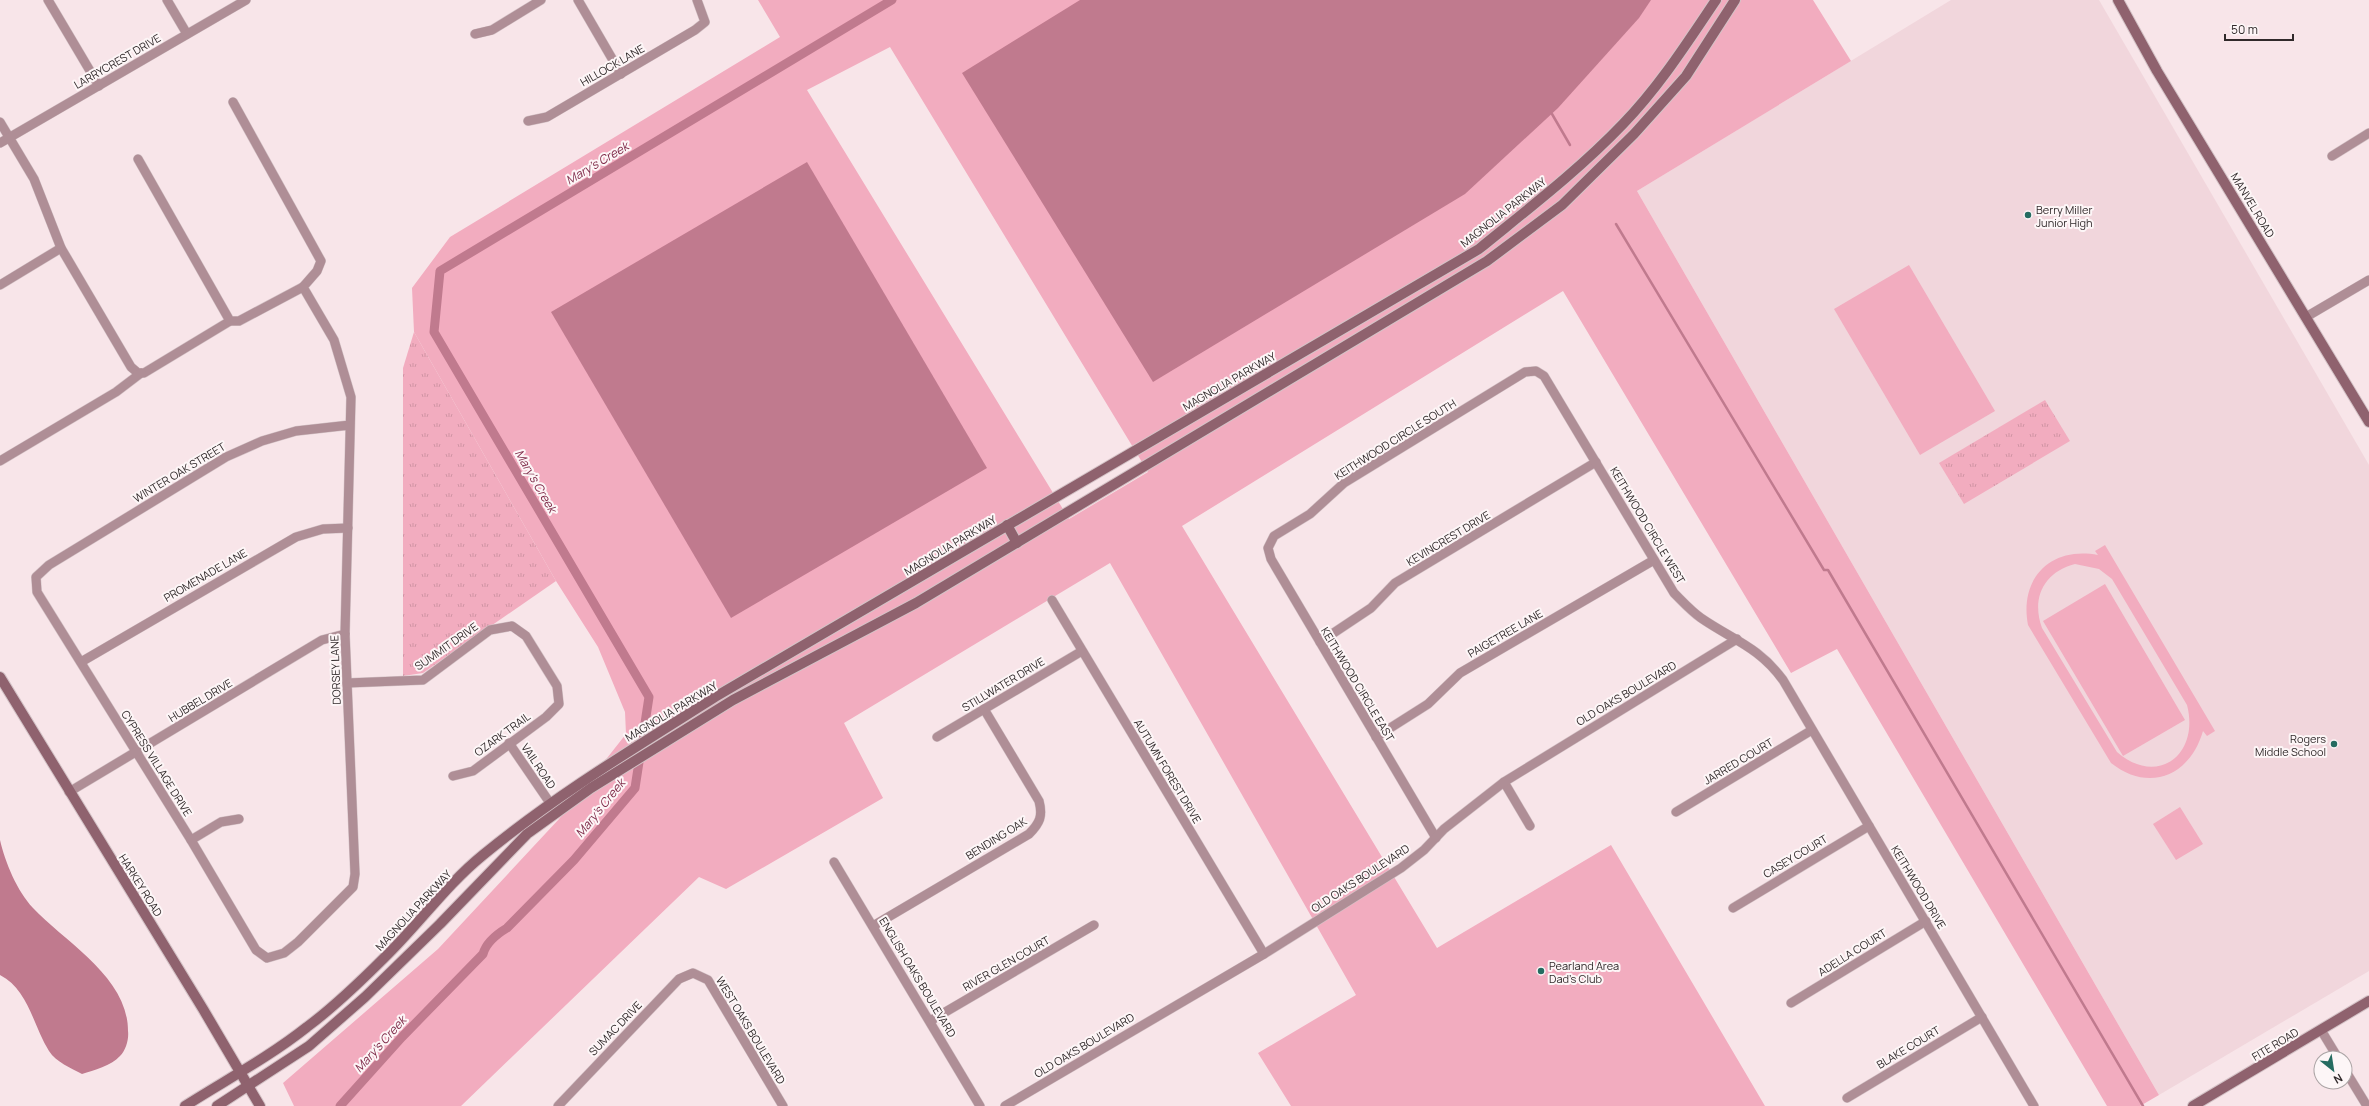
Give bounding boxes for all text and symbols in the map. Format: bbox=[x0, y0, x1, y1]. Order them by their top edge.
scale bar bbox=[2225, 16, 2293, 42]
text: 50 m bbox=[2231, 21, 2258, 38]
street label: LARRYCREST DRIVE bbox=[71, 30, 163, 92]
street label: HILLOCK LANE bbox=[577, 41, 647, 89]
water label: Mary's Creek bbox=[562, 137, 633, 188]
street label: MANVEL ROAD bbox=[2228, 170, 2278, 240]
street label: MAGNOLIA PARKWAY bbox=[1457, 173, 1550, 250]
place label: Berry Miller Junior High bbox=[2036, 202, 2093, 230]
marker: Berry Miller Junior High bbox=[2023, 210, 2033, 220]
street label: MAGNOLIA PARKWAY bbox=[1180, 348, 1279, 414]
street label: KEITHWOOD CIRCLE SOUTH bbox=[1331, 395, 1459, 483]
street label: WINTER OAK STREET bbox=[130, 438, 228, 505]
water label: Mary's Creek bbox=[511, 446, 562, 518]
street label: KEITHWOOD CIRCLE WEST bbox=[1607, 464, 1689, 587]
street label: KEVINCREST DRIVE bbox=[1403, 507, 1493, 569]
street label: MAGNOLIA PARKWAY bbox=[901, 511, 1000, 578]
street label: PROMENADE LANE bbox=[161, 545, 249, 605]
street label: PAIGETREE LANE bbox=[1465, 605, 1545, 661]
street label: SUMMIT DRIVE bbox=[411, 619, 481, 673]
street label: KEITHWOOD CIRCLE EAST bbox=[1318, 624, 1398, 744]
street label: DORSEY LANE bbox=[326, 635, 344, 705]
street label: STILLWATER DRIVE bbox=[959, 653, 1047, 715]
street label: OLD OAKS BOULEVARD bbox=[1573, 657, 1679, 729]
street label: HUBBEL DRIVE bbox=[165, 675, 235, 725]
street label: MAGNOLIA PARKWAY bbox=[622, 677, 721, 744]
street label: CYPRESS VILLAGE DRIVE bbox=[118, 707, 196, 819]
street label: OZARK TRAIL bbox=[471, 708, 533, 759]
street label: AUTUMN FOREST DRIVE bbox=[1131, 716, 1205, 826]
place label: Rogers Middle School bbox=[2255, 731, 2326, 759]
street label: JARRED COURT bbox=[1700, 734, 1776, 788]
marker: Rogers Middle School bbox=[2329, 739, 2339, 749]
street label: VAIL ROAD bbox=[518, 740, 560, 792]
water label: Mary's Creek bbox=[571, 774, 630, 841]
street label: BENDING OAK bbox=[963, 813, 1030, 863]
street label: CASEY COURT bbox=[1760, 831, 1830, 881]
street label: OLD OAKS BOULEVARD bbox=[1308, 841, 1412, 915]
street label: KEITHWOOD DRIVE bbox=[1888, 842, 1950, 932]
street label: HARKEY ROAD bbox=[116, 851, 166, 919]
street label: MAGNOLIA PARKWAY bbox=[372, 866, 455, 954]
street label: ENGLISH OAKS BOULEVARD bbox=[876, 914, 960, 1040]
street label: ADELLA COURT bbox=[1815, 925, 1889, 979]
street label: RIVER GLEN COURT bbox=[960, 932, 1053, 994]
place label: Pearland Area Dad's Club bbox=[1549, 958, 1619, 986]
marker: Pearland Area Dad's Club bbox=[1536, 966, 1546, 976]
street label: WEST OAKS BOULEVARD bbox=[713, 973, 789, 1087]
street label: SUMAC DRIVE bbox=[585, 997, 645, 1059]
street label: OLD OAKS BOULEVARD bbox=[1031, 1009, 1137, 1081]
water label: Mary's Creek bbox=[350, 1011, 411, 1076]
street label: BLAKE COURT bbox=[1874, 1022, 1943, 1072]
street label: FITE ROAD bbox=[2249, 1024, 2301, 1064]
north arrow bbox=[2313, 1050, 2353, 1090]
text: N bbox=[2331, 1071, 2345, 1088]

